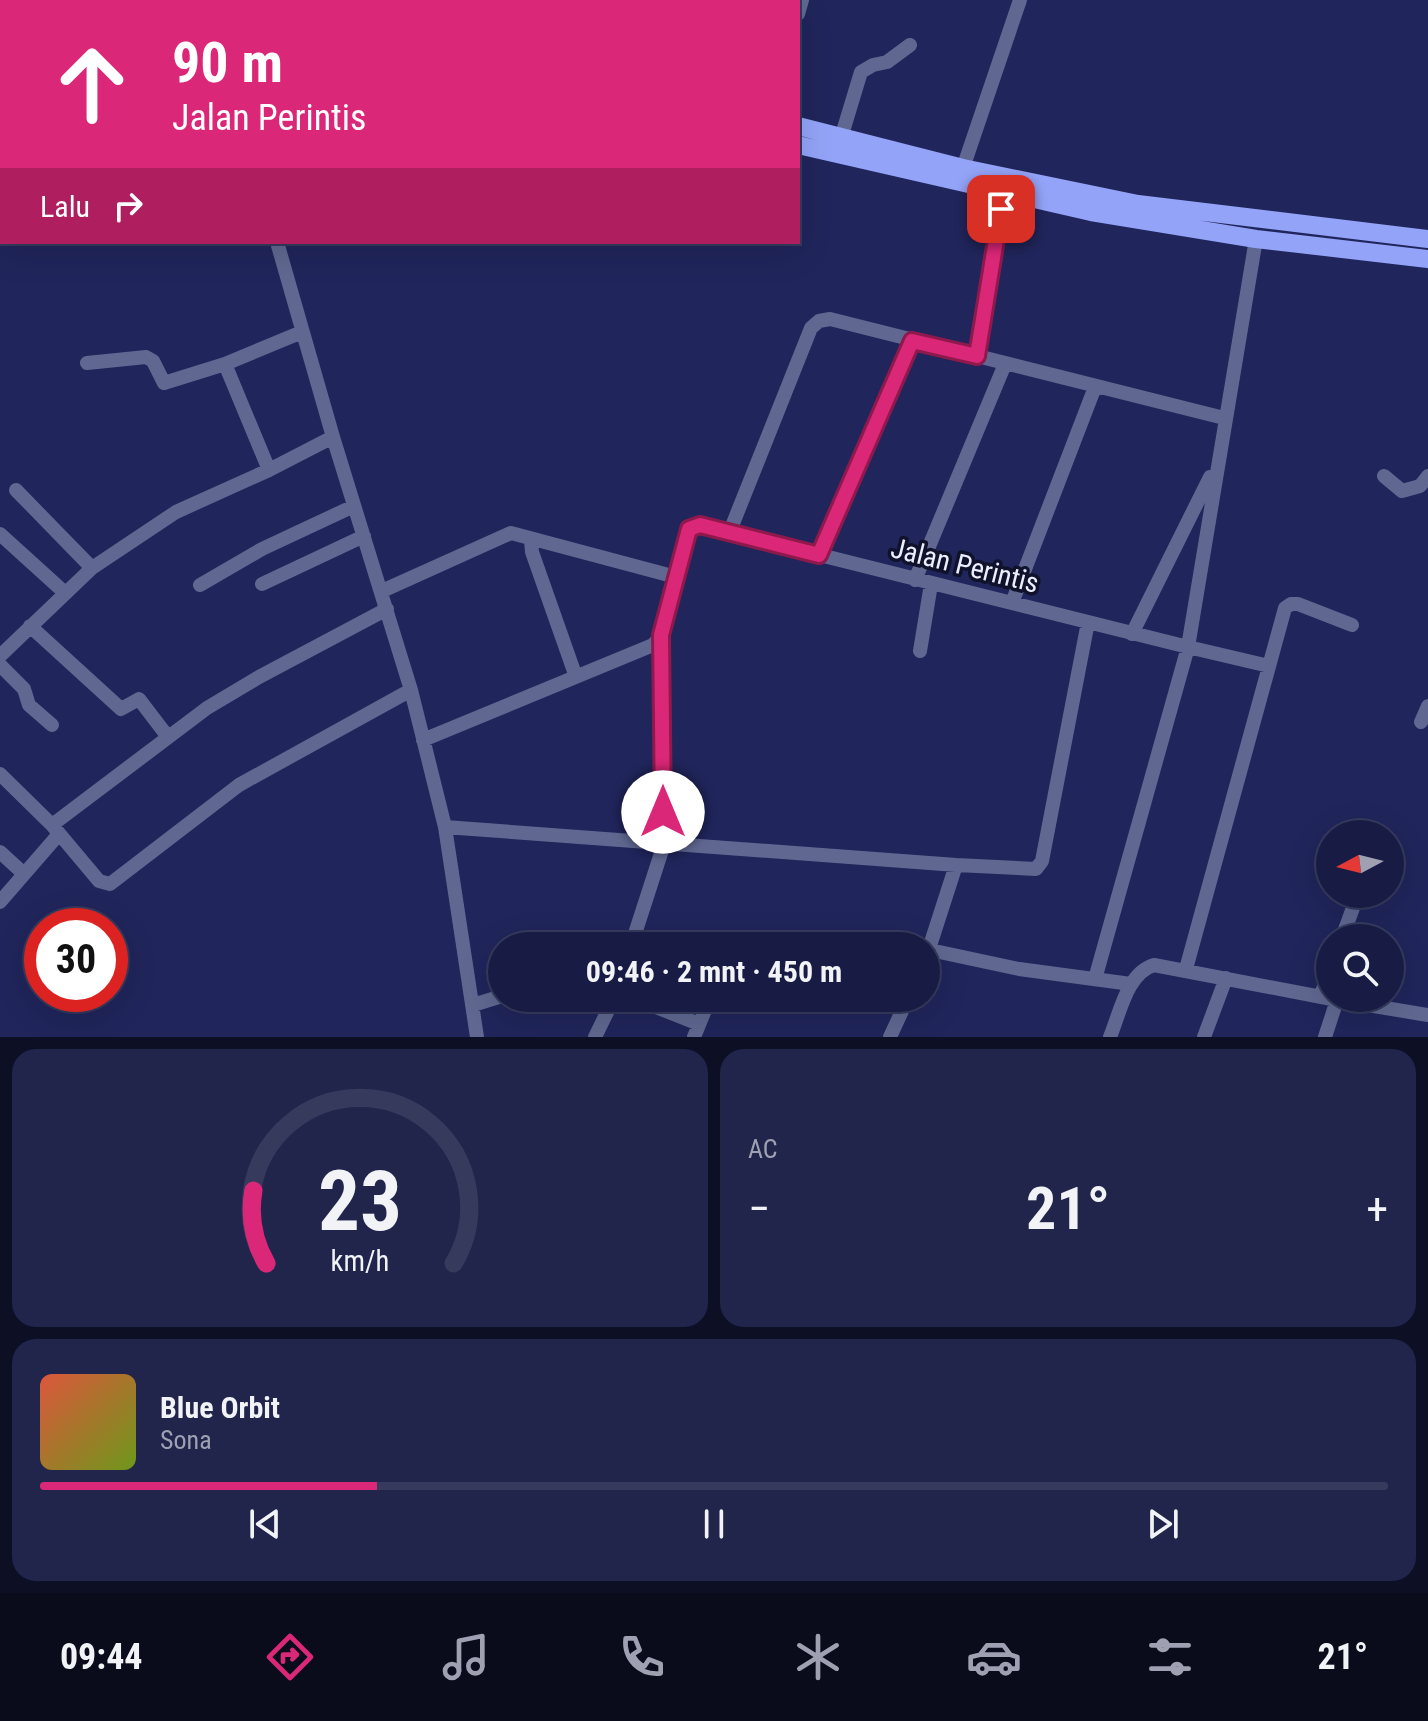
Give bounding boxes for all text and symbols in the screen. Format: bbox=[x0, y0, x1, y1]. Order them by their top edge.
text: 90 m bbox=[172, 30, 283, 96]
icon: ahead bbox=[40, 32, 144, 136]
text: Jalan Perintis bbox=[172, 97, 366, 139]
pin bbox=[967, 175, 1035, 243]
icon: right bbox=[106, 184, 150, 228]
icon: arrive bbox=[979, 187, 1023, 231]
text: Lalu bbox=[40, 189, 90, 224]
street label: Jalan Perintis bbox=[888, 531, 1042, 600]
position arrow bbox=[621, 770, 705, 854]
north arrow bbox=[1316, 820, 1404, 908]
map controls bbox=[1316, 820, 1404, 1012]
speed limit sign: 30 bbox=[24, 908, 128, 1012]
button: search bbox=[1316, 924, 1404, 1012]
text: 09:46 · 2 mnt · 450 m bbox=[586, 954, 842, 989]
text: AC bbox=[748, 1134, 778, 1164]
text: 23 bbox=[318, 1153, 402, 1250]
text: 21° bbox=[1026, 1173, 1110, 1244]
text: − bbox=[748, 1183, 770, 1235]
text: + bbox=[1366, 1183, 1388, 1235]
text: km/h bbox=[331, 1244, 389, 1278]
text: Blue Orbit bbox=[160, 1390, 280, 1425]
text: Sona bbox=[160, 1425, 212, 1455]
icon: previous bbox=[243, 1502, 287, 1546]
icon: pause bbox=[692, 1502, 736, 1546]
icon: next bbox=[1141, 1502, 1185, 1546]
icon: directions bbox=[262, 1629, 318, 1685]
icon: music bbox=[438, 1629, 494, 1685]
icon: phone bbox=[614, 1629, 670, 1685]
icon: climate bbox=[790, 1629, 846, 1685]
icon: car bbox=[966, 1629, 1022, 1685]
icon: filters bbox=[1142, 1629, 1198, 1685]
text: 09:44 bbox=[60, 1636, 143, 1678]
text: 21° bbox=[1318, 1636, 1368, 1678]

